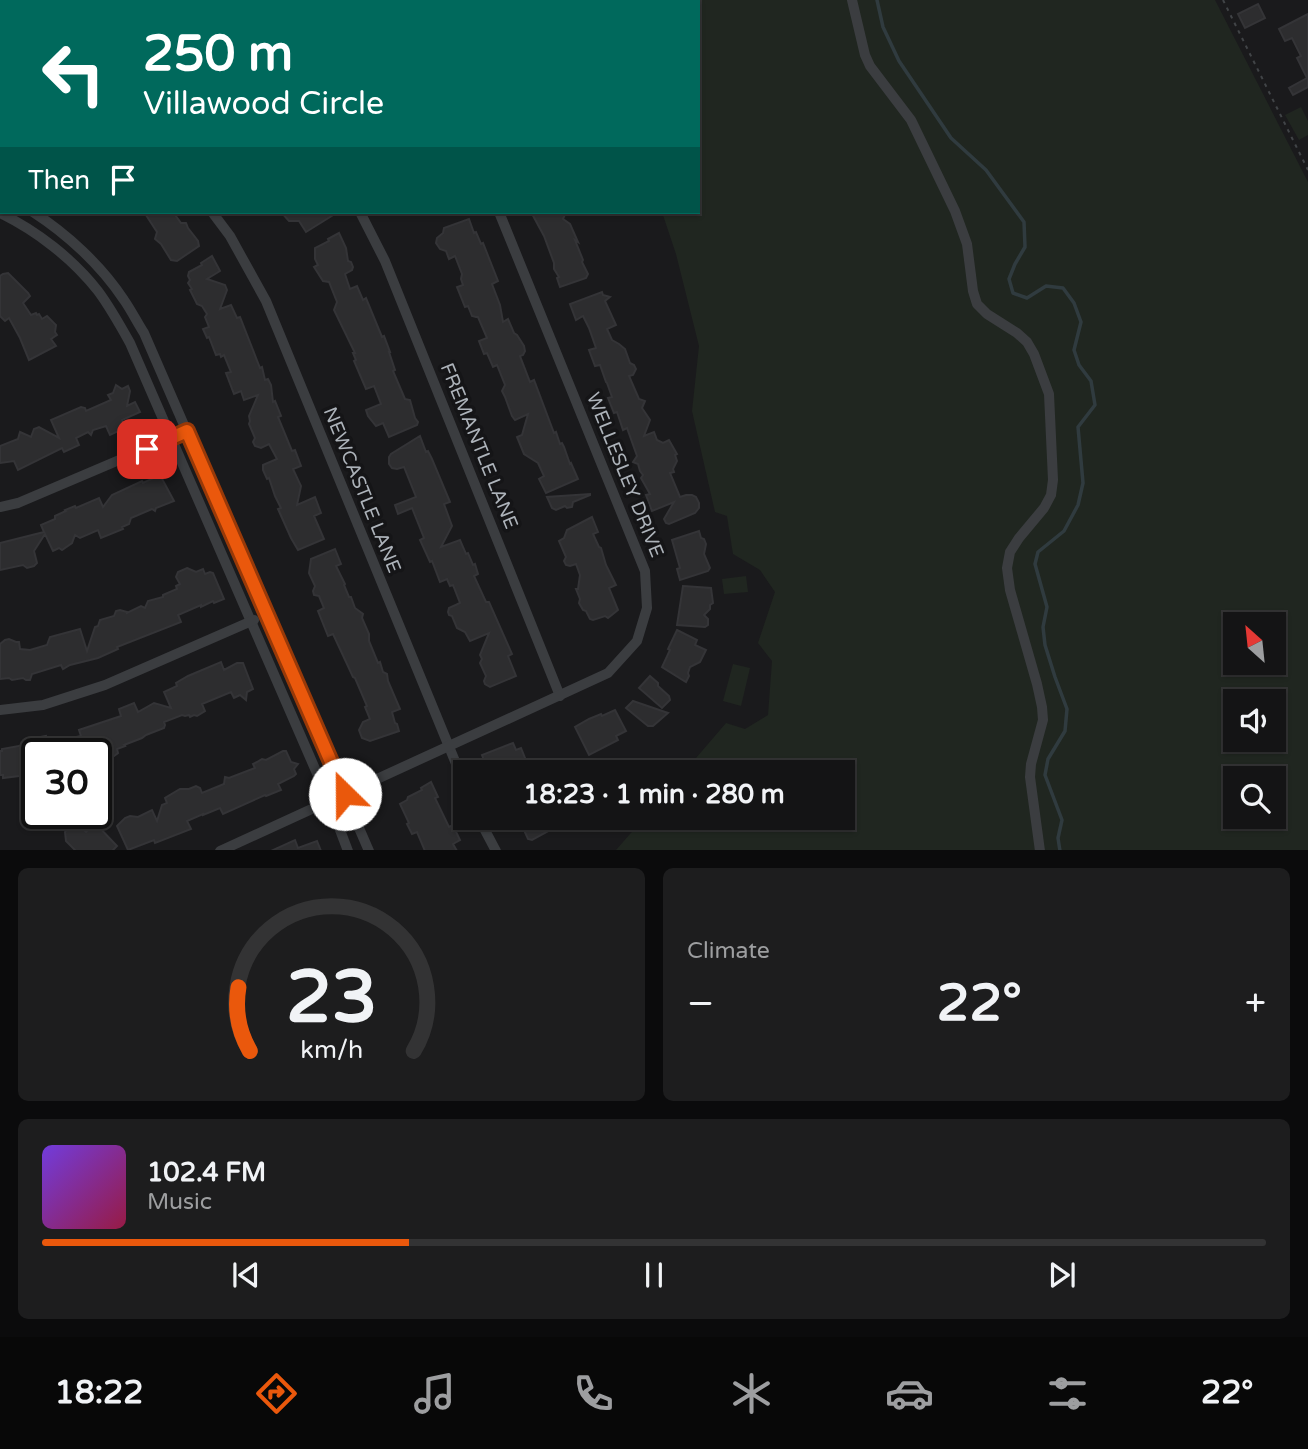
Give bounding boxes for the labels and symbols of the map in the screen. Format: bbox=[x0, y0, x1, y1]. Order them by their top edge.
street label: FREMANTLE LANE bbox=[436, 360, 522, 532]
street label: WELLESLEY DRIVE bbox=[582, 389, 668, 561]
street label: NEWCASTLE LANE bbox=[319, 404, 405, 576]
pin bbox=[117, 419, 177, 479]
north arrow bbox=[1223, 612, 1286, 676]
speed limit sign: 30 bbox=[21, 738, 112, 829]
position arrow bbox=[308, 757, 382, 831]

